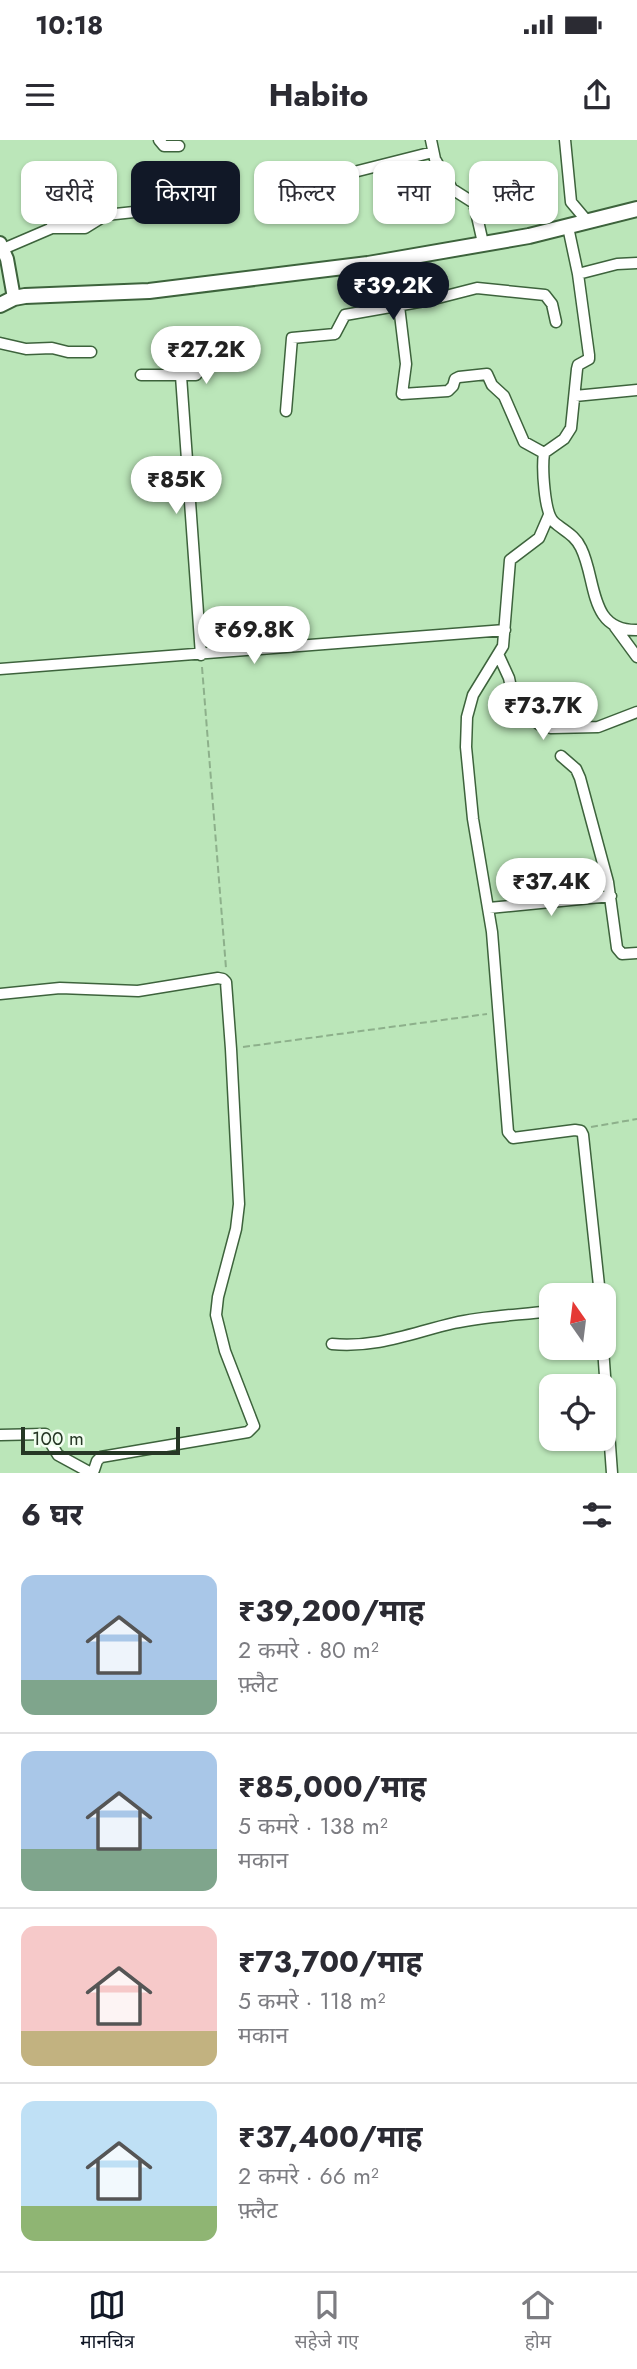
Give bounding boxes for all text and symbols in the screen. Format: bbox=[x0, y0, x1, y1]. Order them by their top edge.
text: 10:18 bbox=[35, 6, 103, 44]
text: Habito bbox=[268, 72, 369, 118]
icon: menu bbox=[21, 76, 59, 114]
icon: share bbox=[578, 76, 616, 114]
chip: खरीदें bbox=[21, 161, 117, 224]
chip: किराया bbox=[131, 161, 240, 224]
chip: फ़िल्टर bbox=[254, 161, 359, 224]
chip: नया bbox=[373, 161, 455, 224]
chip: फ़्लैट bbox=[469, 161, 558, 224]
pin: ₹39.2K bbox=[336, 262, 450, 322]
text: ₹39.2K bbox=[353, 268, 433, 302]
pin: ₹27.2K bbox=[149, 327, 263, 386]
text: ₹27.2K bbox=[167, 332, 245, 366]
pin: ₹85K bbox=[135, 456, 217, 516]
text: ₹85K bbox=[147, 462, 205, 496]
pin: ₹69.8K bbox=[197, 606, 311, 666]
text: ₹69.8K bbox=[214, 612, 294, 646]
pin: ₹73.7K bbox=[486, 682, 600, 742]
text: ₹73.7K bbox=[504, 688, 582, 722]
pin: ₹37.4K bbox=[494, 858, 608, 918]
text: ₹37.4K bbox=[512, 864, 590, 898]
north arrow bbox=[539, 1283, 616, 1360]
map controls bbox=[539, 1283, 616, 1451]
button: locate bbox=[539, 1374, 616, 1451]
scale bar bbox=[21, 1424, 180, 1456]
text: 100 m bbox=[32, 1425, 84, 1452]
text: 6 घर bbox=[21, 1493, 83, 1536]
icon: filters bbox=[578, 1496, 616, 1534]
text: ₹39,200/माह bbox=[238, 1589, 424, 1632]
icon: home bbox=[77, 1603, 161, 1687]
text: 2 कमरे · 80 m² bbox=[238, 1633, 379, 1667]
text: फ़्लैट bbox=[238, 1667, 278, 1701]
text: ₹85,000/माह bbox=[238, 1765, 426, 1808]
icon: home bbox=[77, 1779, 161, 1863]
text: 5 कमरे · 138 m² bbox=[238, 1809, 388, 1843]
text: मकान bbox=[238, 1843, 288, 1877]
text: ₹73,700/माह bbox=[238, 1940, 423, 1983]
icon: home bbox=[77, 1954, 161, 2038]
text: 5 कमरे · 118 m² bbox=[238, 1984, 385, 2018]
text: मकान bbox=[238, 2018, 288, 2052]
text: ₹37,400/माह bbox=[238, 2115, 422, 2158]
icon: home bbox=[77, 2129, 161, 2213]
text: 2 कमरे · 66 m² bbox=[238, 2159, 379, 2193]
text: फ़्लैट bbox=[238, 2193, 278, 2227]
tab: मानचित्र bbox=[80, 2286, 134, 2356]
tab: सहेजे गए bbox=[295, 2286, 359, 2356]
tab: होम bbox=[519, 2286, 557, 2356]

